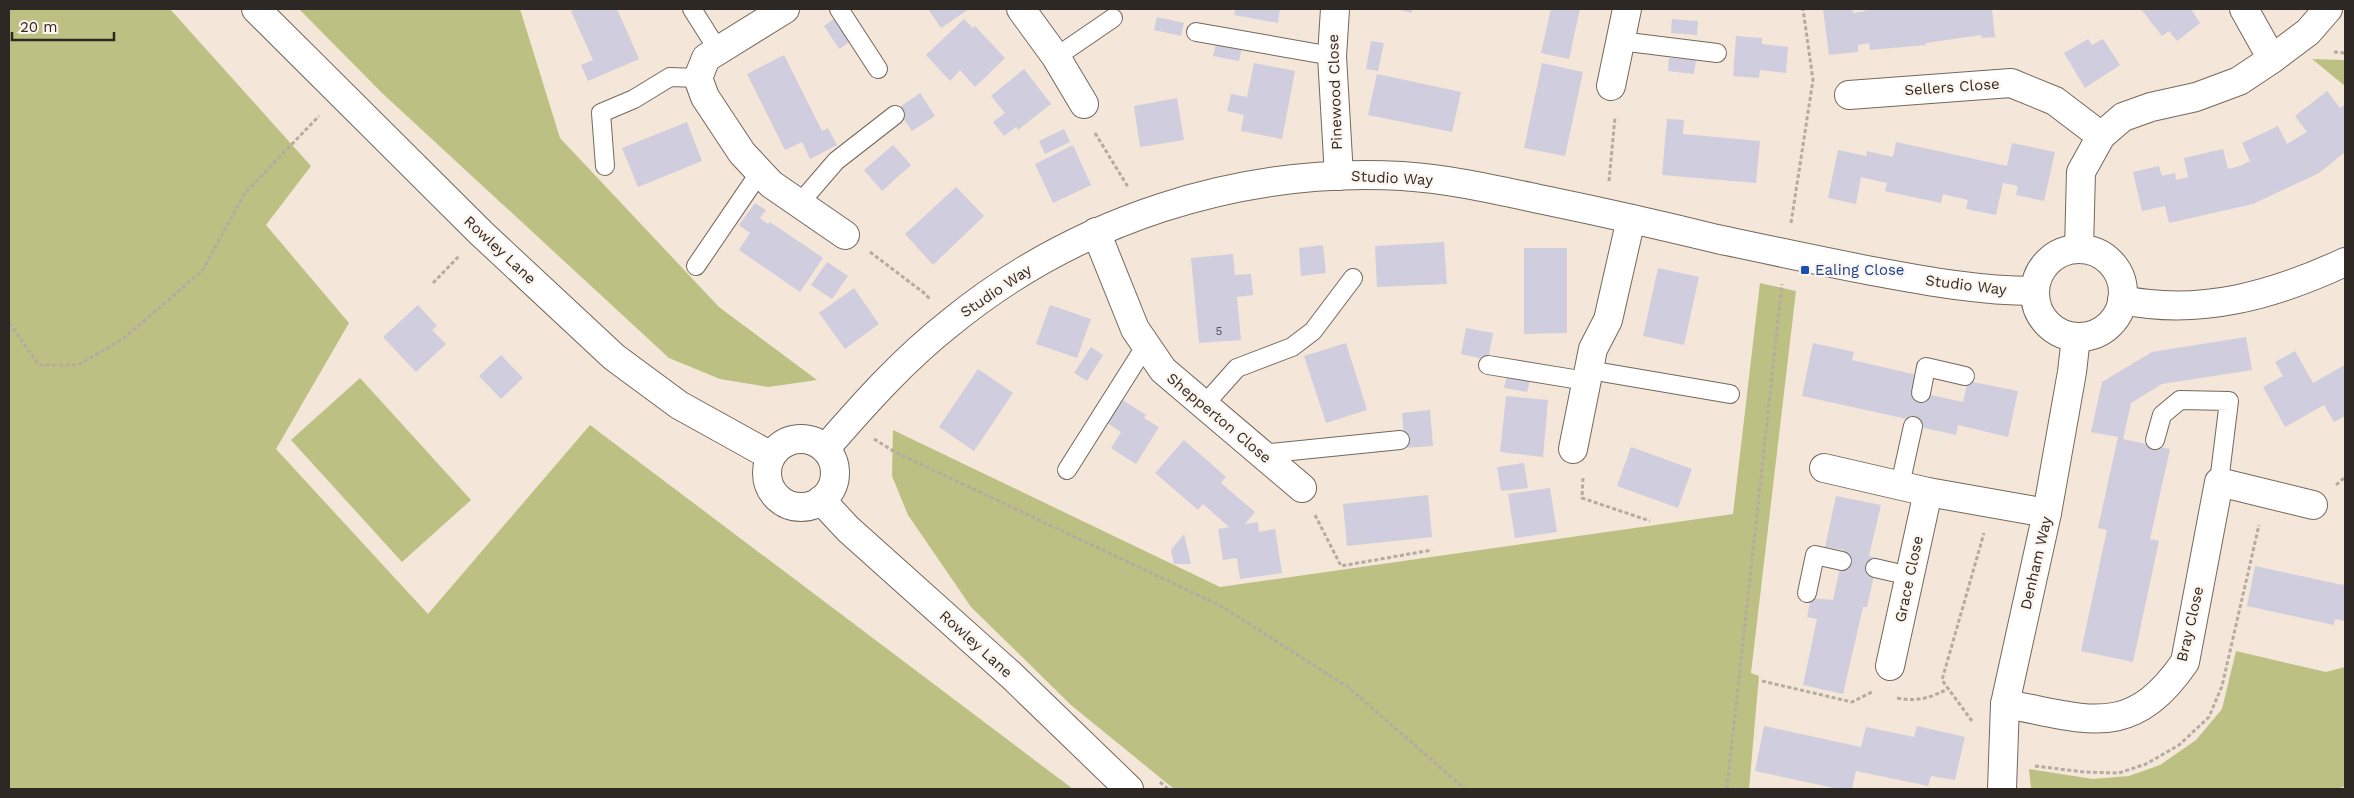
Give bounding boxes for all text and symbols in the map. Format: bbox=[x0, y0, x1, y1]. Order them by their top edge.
scale bar bbox=[12, 10, 115, 42]
text: 20 m bbox=[20, 18, 58, 36]
street label: Pinewood Close bbox=[1324, 34, 1346, 150]
street label: Sellers Close bbox=[1904, 75, 2000, 99]
street label: Studio Way bbox=[1351, 167, 1434, 189]
street label: Rowley Lane bbox=[460, 212, 540, 288]
street label: Studio Way bbox=[957, 260, 1035, 321]
place label: Ealing Close bbox=[1815, 261, 1904, 279]
marker: Ealing Close bbox=[1799, 264, 1811, 276]
street label: Studio Way bbox=[1924, 271, 2008, 299]
house number: 5 bbox=[1216, 324, 1223, 338]
street label: Shepperton Close bbox=[1163, 369, 1275, 467]
street label: Denham Way bbox=[2017, 514, 2056, 611]
street label: Grace Close bbox=[1891, 534, 1927, 624]
street label: Bray Close bbox=[2173, 585, 2207, 663]
street label: Rowley Lane bbox=[936, 607, 1016, 681]

